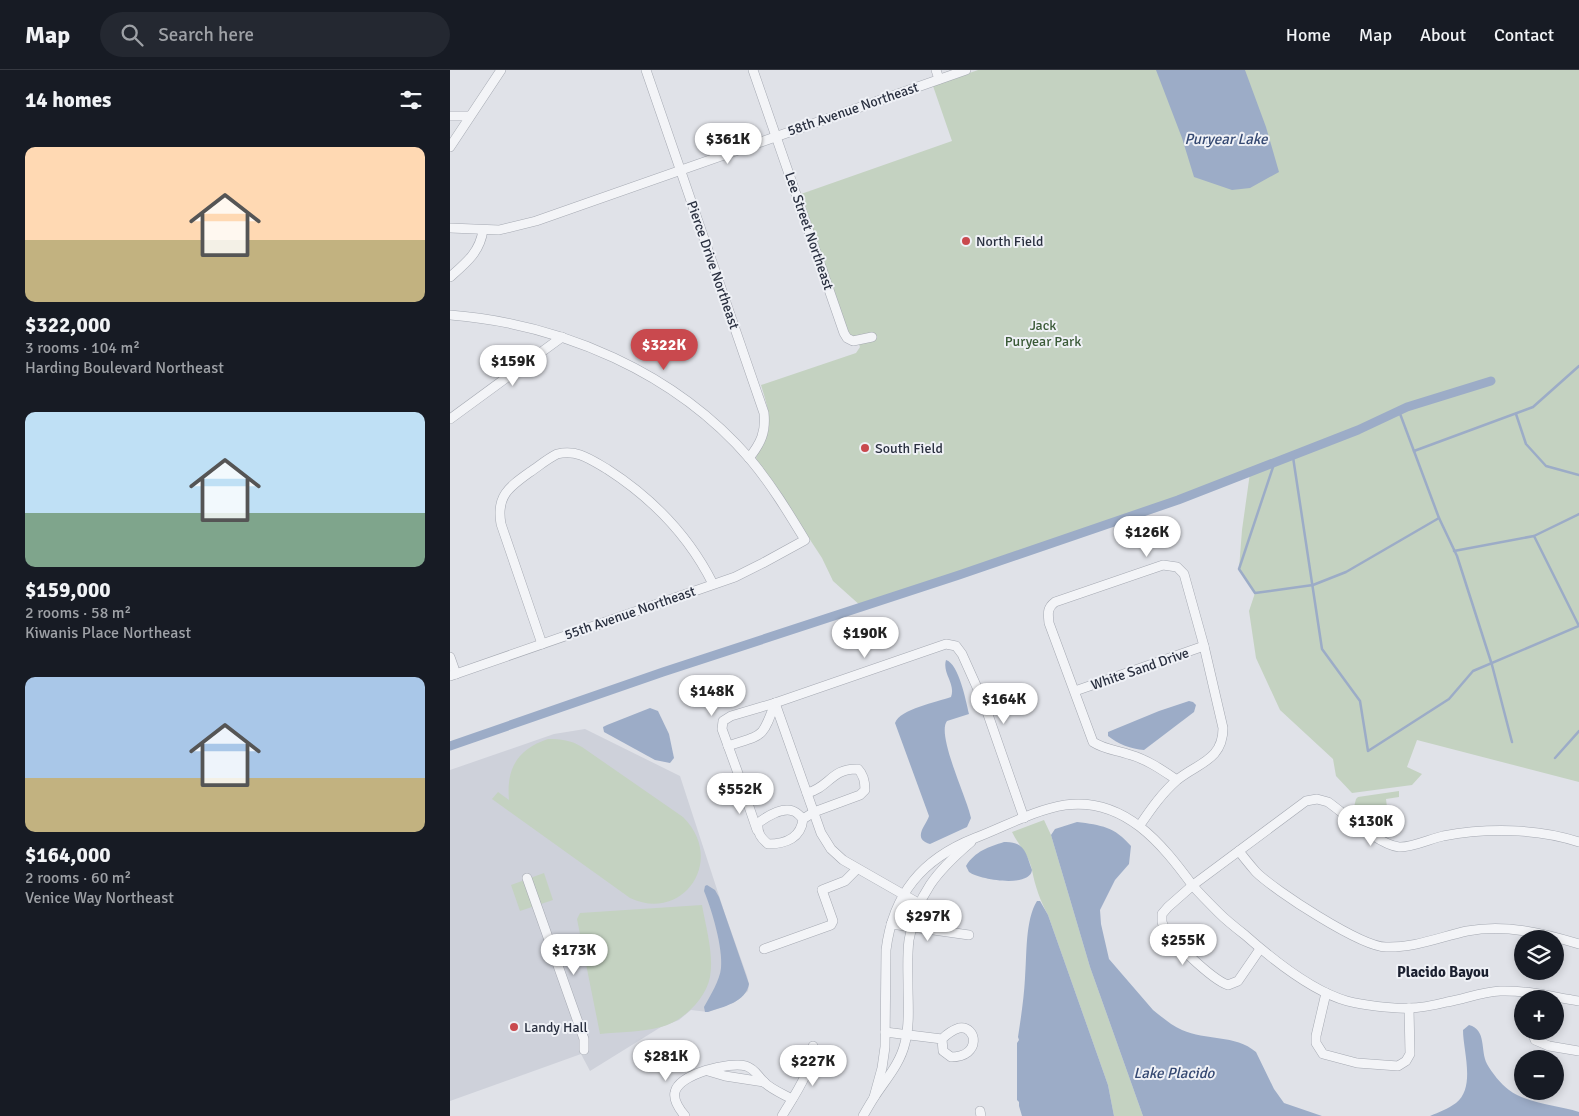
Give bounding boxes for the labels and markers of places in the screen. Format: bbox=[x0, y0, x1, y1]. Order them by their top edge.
pin: $361K bbox=[693, 122, 763, 165]
place label: North Field bbox=[976, 233, 1043, 250]
marker: North Field bbox=[960, 235, 972, 247]
pin: $322K bbox=[629, 328, 699, 371]
pin: $159K bbox=[478, 344, 548, 387]
place label: South Field bbox=[875, 440, 943, 457]
marker: South Field bbox=[859, 442, 871, 454]
pin: $126K bbox=[1112, 516, 1182, 558]
pin: $190K bbox=[830, 616, 900, 659]
pin: $148K bbox=[677, 674, 747, 717]
pin: $164K bbox=[969, 682, 1039, 725]
pin: $552K bbox=[705, 772, 775, 815]
pin: $130K bbox=[1336, 804, 1406, 847]
pin: $297K bbox=[893, 900, 963, 942]
pin: $255K bbox=[1148, 924, 1218, 966]
pin: $173K bbox=[539, 934, 609, 976]
place label: Landy Hall bbox=[524, 1019, 588, 1036]
marker: Landy Hall bbox=[508, 1021, 520, 1033]
pin: $281K bbox=[631, 1040, 701, 1082]
pin: $227K bbox=[778, 1044, 848, 1087]

